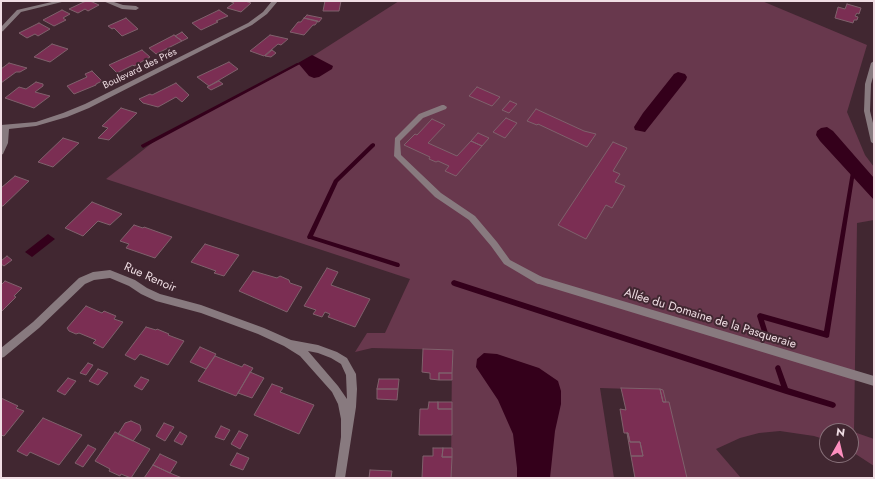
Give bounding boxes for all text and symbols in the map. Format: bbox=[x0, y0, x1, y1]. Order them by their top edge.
street label: Boulevard des Prés bbox=[101, 46, 179, 92]
street label: Rue Renoir bbox=[122, 260, 178, 296]
street label: Allée du Domaine de la Pasqueraie bbox=[622, 286, 798, 352]
north arrow bbox=[819, 423, 859, 463]
text: N bbox=[835, 424, 846, 441]

